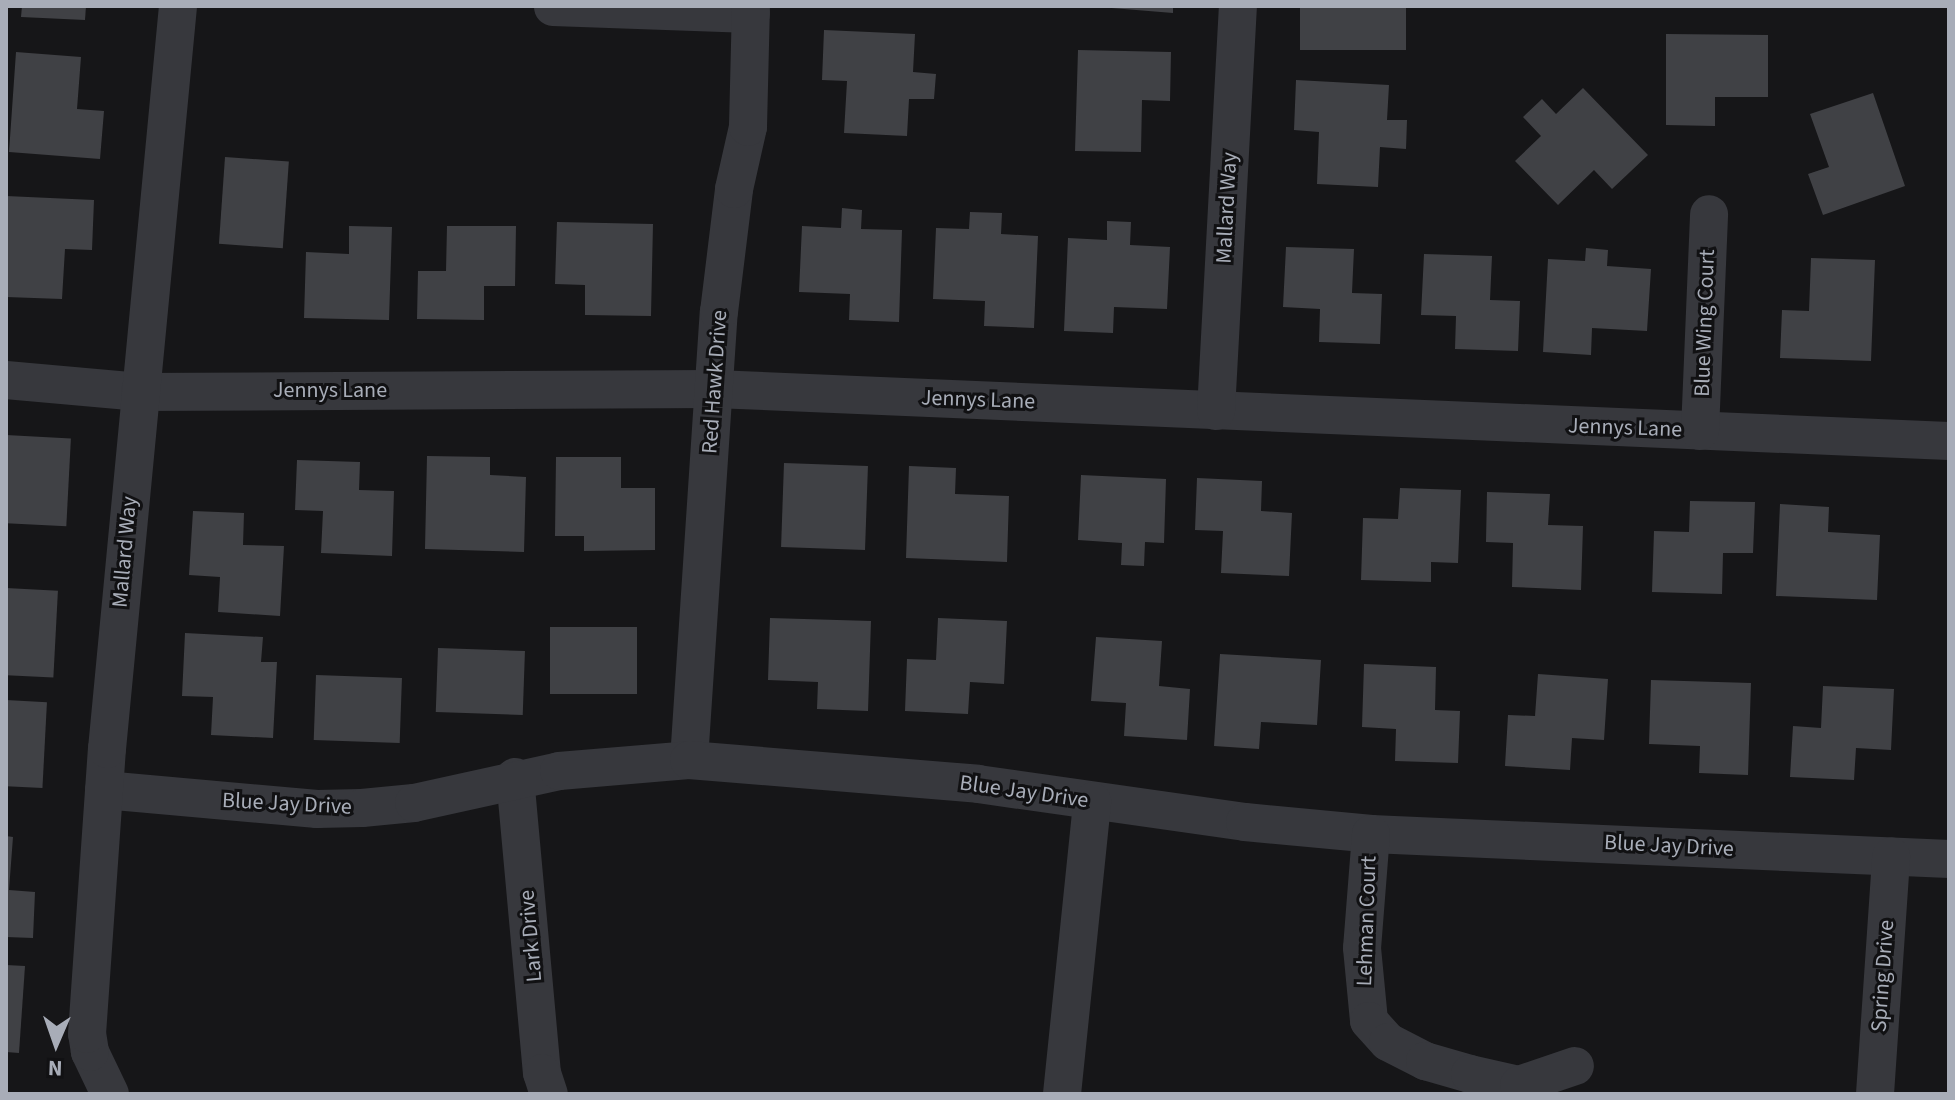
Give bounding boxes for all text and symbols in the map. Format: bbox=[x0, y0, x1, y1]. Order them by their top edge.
street label: Mallard Way bbox=[1211, 152, 1243, 264]
street label: Blue Wing Court bbox=[1689, 249, 1721, 397]
street label: Red Hawk Drive bbox=[697, 309, 733, 455]
street label: Jennys Lane bbox=[273, 378, 387, 404]
street label: Jennys Lane bbox=[921, 385, 1035, 415]
street label: Jennys Lane bbox=[1568, 413, 1682, 443]
street label: Mallard Way bbox=[107, 495, 143, 609]
street label: Blue Jay Drive bbox=[958, 770, 1090, 814]
street label: Blue Jay Drive bbox=[221, 787, 353, 821]
street label: Blue Jay Drive bbox=[1603, 829, 1735, 863]
street label: Lehman Court bbox=[1352, 855, 1382, 987]
street label: Lark Drive bbox=[514, 889, 548, 983]
street label: Spring Drive bbox=[1866, 919, 1900, 1033]
north arrow bbox=[16, 1004, 96, 1084]
text: N bbox=[47, 1052, 63, 1084]

